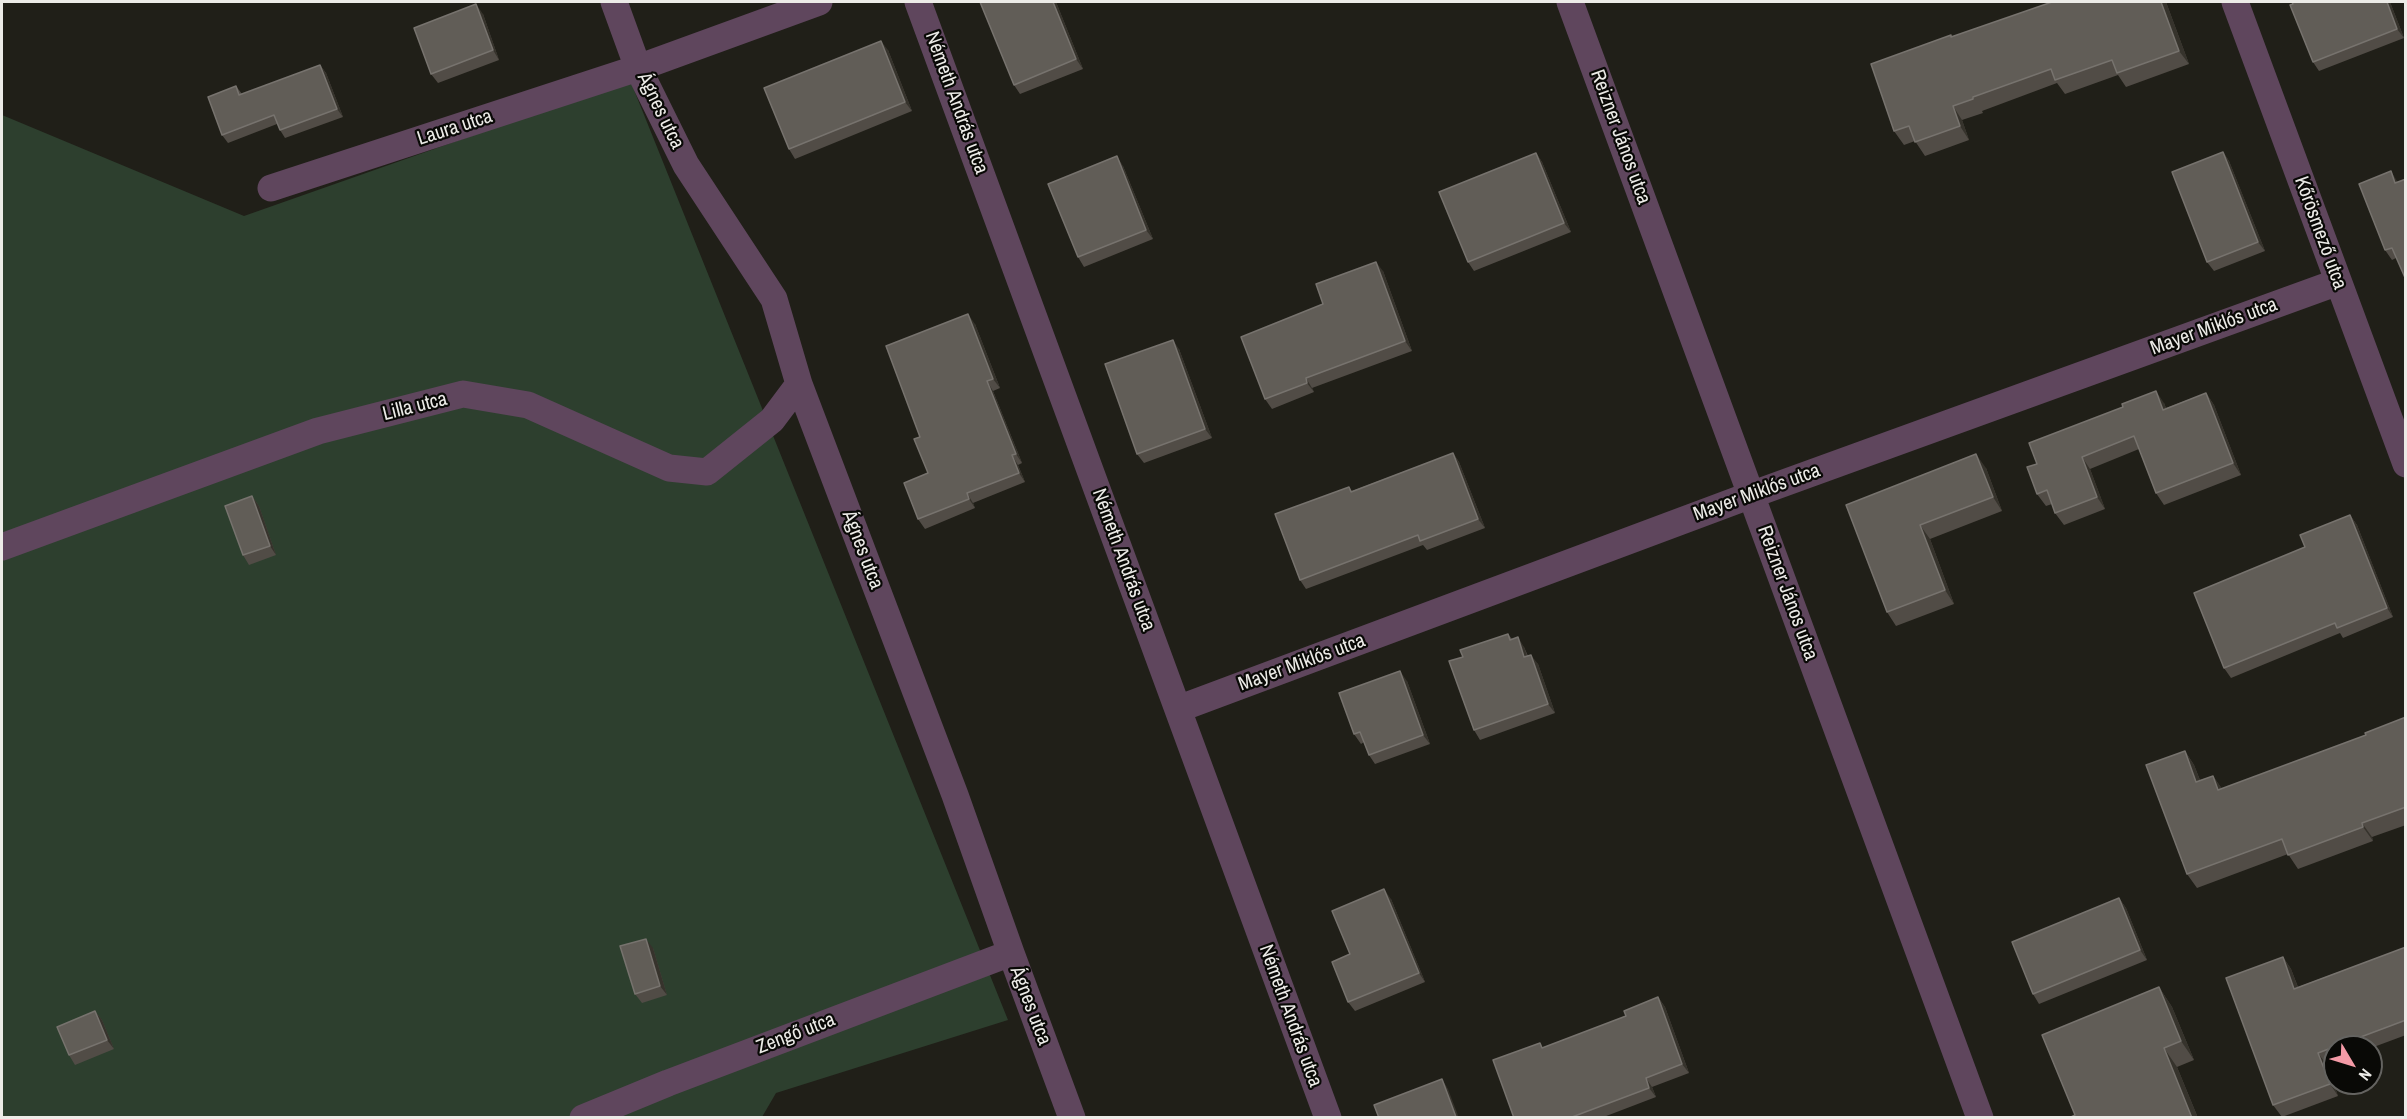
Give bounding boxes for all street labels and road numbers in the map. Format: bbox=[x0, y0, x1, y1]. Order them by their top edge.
street label: Németh András utca bbox=[919, 29, 993, 177]
street label: Reizner János utca bbox=[1585, 67, 1655, 207]
street label: Ágnes utca bbox=[631, 69, 689, 153]
street label: Laura utca bbox=[414, 105, 496, 151]
street label: Kőrösmező utca bbox=[2288, 173, 2352, 293]
street label: Mayer Miklós utca bbox=[2147, 293, 2281, 361]
street label: Lilla utca bbox=[380, 387, 450, 427]
street label: Mayer Miklós utca bbox=[1690, 459, 1824, 527]
street label: Németh András utca bbox=[1086, 486, 1160, 634]
street label: Ágnes utca bbox=[836, 507, 888, 593]
street label: Reizner János utca bbox=[1752, 523, 1822, 663]
street label: Mayer Miklós utca bbox=[1235, 629, 1369, 697]
street label: Németh András utca bbox=[1253, 942, 1327, 1090]
street label: Ágnes utca bbox=[1004, 963, 1056, 1049]
street label: Zengő utca bbox=[753, 1008, 839, 1060]

